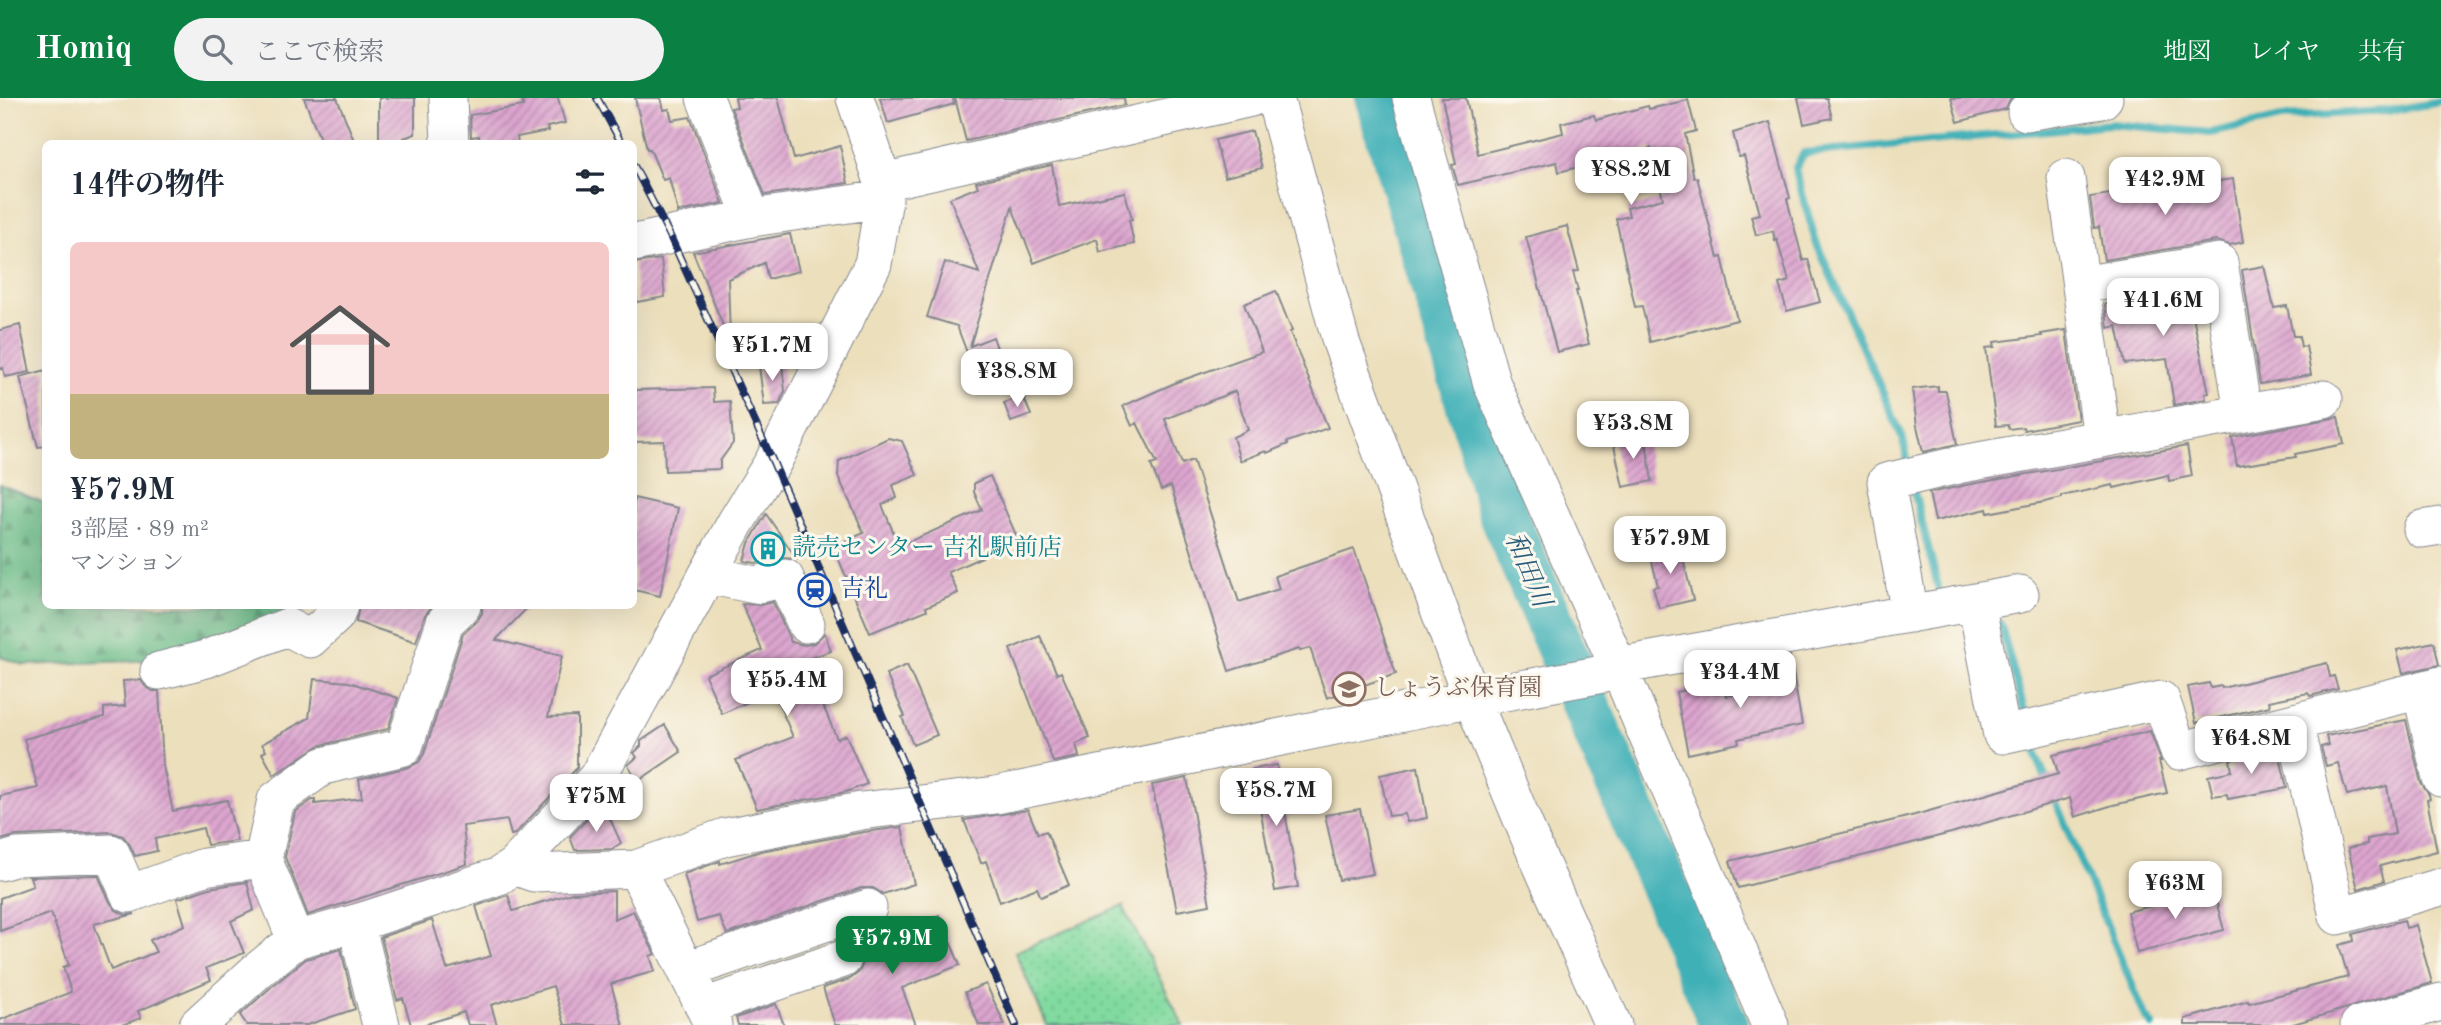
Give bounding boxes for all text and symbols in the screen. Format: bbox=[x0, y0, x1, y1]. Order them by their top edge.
search box bbox=[174, 18, 664, 81]
icon: search bbox=[198, 30, 236, 68]
text: Homiq bbox=[35, 33, 132, 66]
text: ここで検索 bbox=[254, 40, 384, 66]
text: 地図 bbox=[2163, 41, 2211, 65]
text: レイヤ bbox=[2249, 41, 2320, 65]
text: 共有 bbox=[2358, 41, 2406, 65]
pin: ¥88.2M bbox=[1574, 148, 1688, 207]
text: ¥88.2M bbox=[1591, 158, 1671, 181]
pin: ¥42.9M bbox=[2108, 158, 2222, 217]
icon: filters bbox=[571, 163, 609, 201]
text: ¥42.9M bbox=[2125, 168, 2205, 191]
text: 14件の物件 bbox=[70, 171, 225, 201]
pin: ¥41.6M bbox=[2106, 278, 2220, 338]
icon: home bbox=[277, 287, 403, 413]
text: ¥41.6M bbox=[2123, 289, 2203, 312]
pin: ¥51.7M bbox=[715, 324, 829, 383]
text: ¥51.7M bbox=[732, 334, 812, 357]
pin: ¥38.8M bbox=[960, 350, 1074, 409]
text: ¥38.8M bbox=[977, 360, 1057, 383]
pin: ¥53.8M bbox=[1576, 402, 1690, 461]
text: ¥53.8M bbox=[1593, 412, 1673, 435]
text: ¥57.9M bbox=[70, 476, 175, 506]
pin: ¥57.9M bbox=[1613, 517, 1727, 576]
text: 3部屋 · 89 m² bbox=[70, 518, 209, 541]
text: ¥57.9M bbox=[1630, 527, 1710, 550]
water label: 和田川 bbox=[1500, 528, 1557, 614]
building icon: 読売センター 吉礼駅前店 bbox=[749, 530, 787, 568]
place label: 読売センター 吉礼駅前店 bbox=[792, 534, 1062, 561]
text: マンション bbox=[70, 552, 184, 575]
station icon: 吉礼 bbox=[796, 571, 834, 609]
place label: 吉礼 bbox=[840, 575, 888, 602]
pin: ¥34.4M bbox=[1683, 650, 1797, 710]
pin: ¥55.4M bbox=[730, 658, 844, 718]
text: ¥34.4M bbox=[1700, 661, 1780, 684]
text: ¥55.4M bbox=[747, 669, 827, 692]
school or university icon: しょうぶ保育園 bbox=[1330, 670, 1368, 708]
place label: しょうぶ保育園 bbox=[1374, 674, 1542, 701]
pin: ¥64.8M bbox=[2194, 716, 2308, 776]
text: ¥64.8M bbox=[2211, 727, 2291, 750]
pin: ¥58.7M bbox=[1219, 768, 1333, 828]
pin: ¥75M bbox=[555, 774, 637, 834]
text: ¥58.7M bbox=[1236, 779, 1316, 802]
text: ¥75M bbox=[566, 785, 626, 808]
pin: ¥63M bbox=[2134, 862, 2216, 921]
text: ¥63M bbox=[2145, 872, 2205, 895]
pin: ¥57.9M bbox=[835, 916, 949, 976]
text: ¥57.9M bbox=[852, 927, 932, 950]

